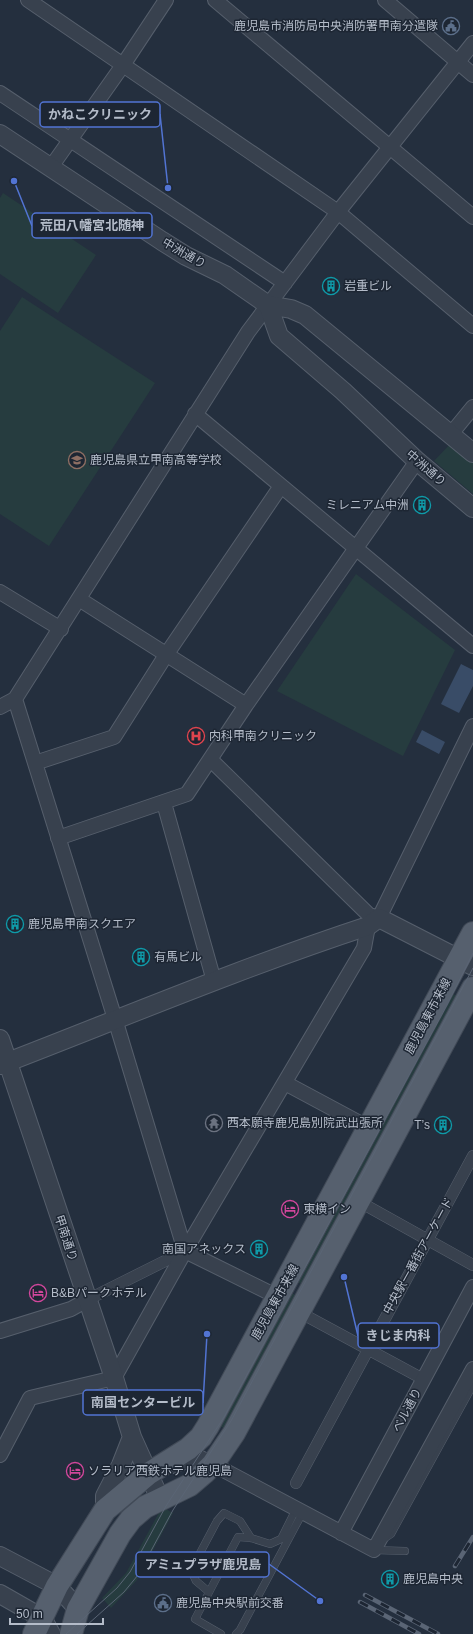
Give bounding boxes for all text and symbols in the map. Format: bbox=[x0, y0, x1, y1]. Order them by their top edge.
public building icon: 鹿児島市消防局中央消防署甲南分遣隊 bbox=[441, 16, 461, 36]
place label: 鹿児島市消防局中央消防署甲南分遣隊 bbox=[234, 19, 438, 33]
callout: かねこクリニック bbox=[40, 102, 160, 127]
text: かねこクリニック bbox=[48, 107, 152, 122]
callout: 荒田八幡宮北随神 bbox=[32, 213, 152, 238]
text: 荒田八幡宮北随神 bbox=[40, 218, 144, 233]
street label: 中洲通り bbox=[160, 235, 208, 271]
building icon: 岩重ビル bbox=[321, 276, 341, 296]
place label: 岩重ビル bbox=[344, 279, 392, 293]
street label: 中洲通り bbox=[403, 447, 449, 489]
school or university icon: 鹿児島県立甲南高等学校 bbox=[67, 450, 87, 470]
place label: 鹿児島県立甲南高等学校 bbox=[90, 453, 222, 467]
building icon: ミレニアム中洲 bbox=[412, 495, 432, 515]
place label: ミレニアム中洲 bbox=[326, 498, 409, 512]
hospital icon: 内科甲南クリニック bbox=[186, 726, 206, 746]
place label: 内科甲南クリニック bbox=[209, 729, 317, 743]
building icon: 鹿児島甲南スクエア bbox=[5, 914, 25, 934]
place label: 鹿児島甲南スクエア bbox=[28, 917, 136, 931]
building icon: 有馬ビル bbox=[131, 947, 151, 967]
place label: 有馬ビル bbox=[154, 950, 202, 964]
street label: 鹿児島東市来線 bbox=[402, 976, 454, 1056]
temple icon: 西本願寺鹿児島別院武出張所 bbox=[204, 1113, 224, 1133]
building icon: T’s bbox=[433, 1115, 453, 1135]
place label: 西本願寺鹿児島別院武出張所 bbox=[227, 1116, 383, 1130]
place label: T’s bbox=[414, 1118, 430, 1132]
street label: 中央駅一番街アーケード bbox=[380, 1195, 456, 1317]
hotel icon: 東横イン bbox=[280, 1199, 300, 1219]
place label: 東横イン bbox=[303, 1202, 351, 1216]
street label: 甲南通り bbox=[52, 1213, 80, 1263]
building icon: 南国アネックス bbox=[249, 1239, 269, 1259]
place label: 南国アネックス bbox=[162, 1242, 246, 1256]
street label: 鹿児島東市来線 bbox=[249, 1262, 301, 1342]
hotel icon: B&Bパークホテル bbox=[28, 1283, 48, 1303]
place label: B&Bパークホテル bbox=[51, 1286, 147, 1300]
callout: きじま内科 bbox=[358, 1323, 439, 1348]
text: きじま内科 bbox=[365, 1328, 431, 1343]
street label: ベル通り bbox=[390, 1386, 424, 1434]
callout: 南国センタービル bbox=[83, 1390, 203, 1415]
text: 南国センタービル bbox=[91, 1395, 195, 1410]
hotel icon: ソラリア西鉄ホテル鹿児島 bbox=[65, 1461, 85, 1481]
place label: ソラリア西鉄ホテル鹿児島 bbox=[88, 1464, 232, 1478]
callout: アミュプラザ鹿児島 bbox=[136, 1552, 269, 1577]
text: アミュプラザ鹿児島 bbox=[145, 1557, 261, 1572]
building icon: 鹿児島中央 bbox=[380, 1569, 400, 1589]
place label: 鹿児島中央 bbox=[403, 1572, 463, 1586]
public building icon: 鹿児島中央駅前交番 bbox=[153, 1593, 173, 1613]
place label: 鹿児島中央駅前交番 bbox=[176, 1596, 284, 1610]
scale bar bbox=[10, 1600, 103, 1626]
text: 50 m bbox=[16, 1607, 43, 1621]

